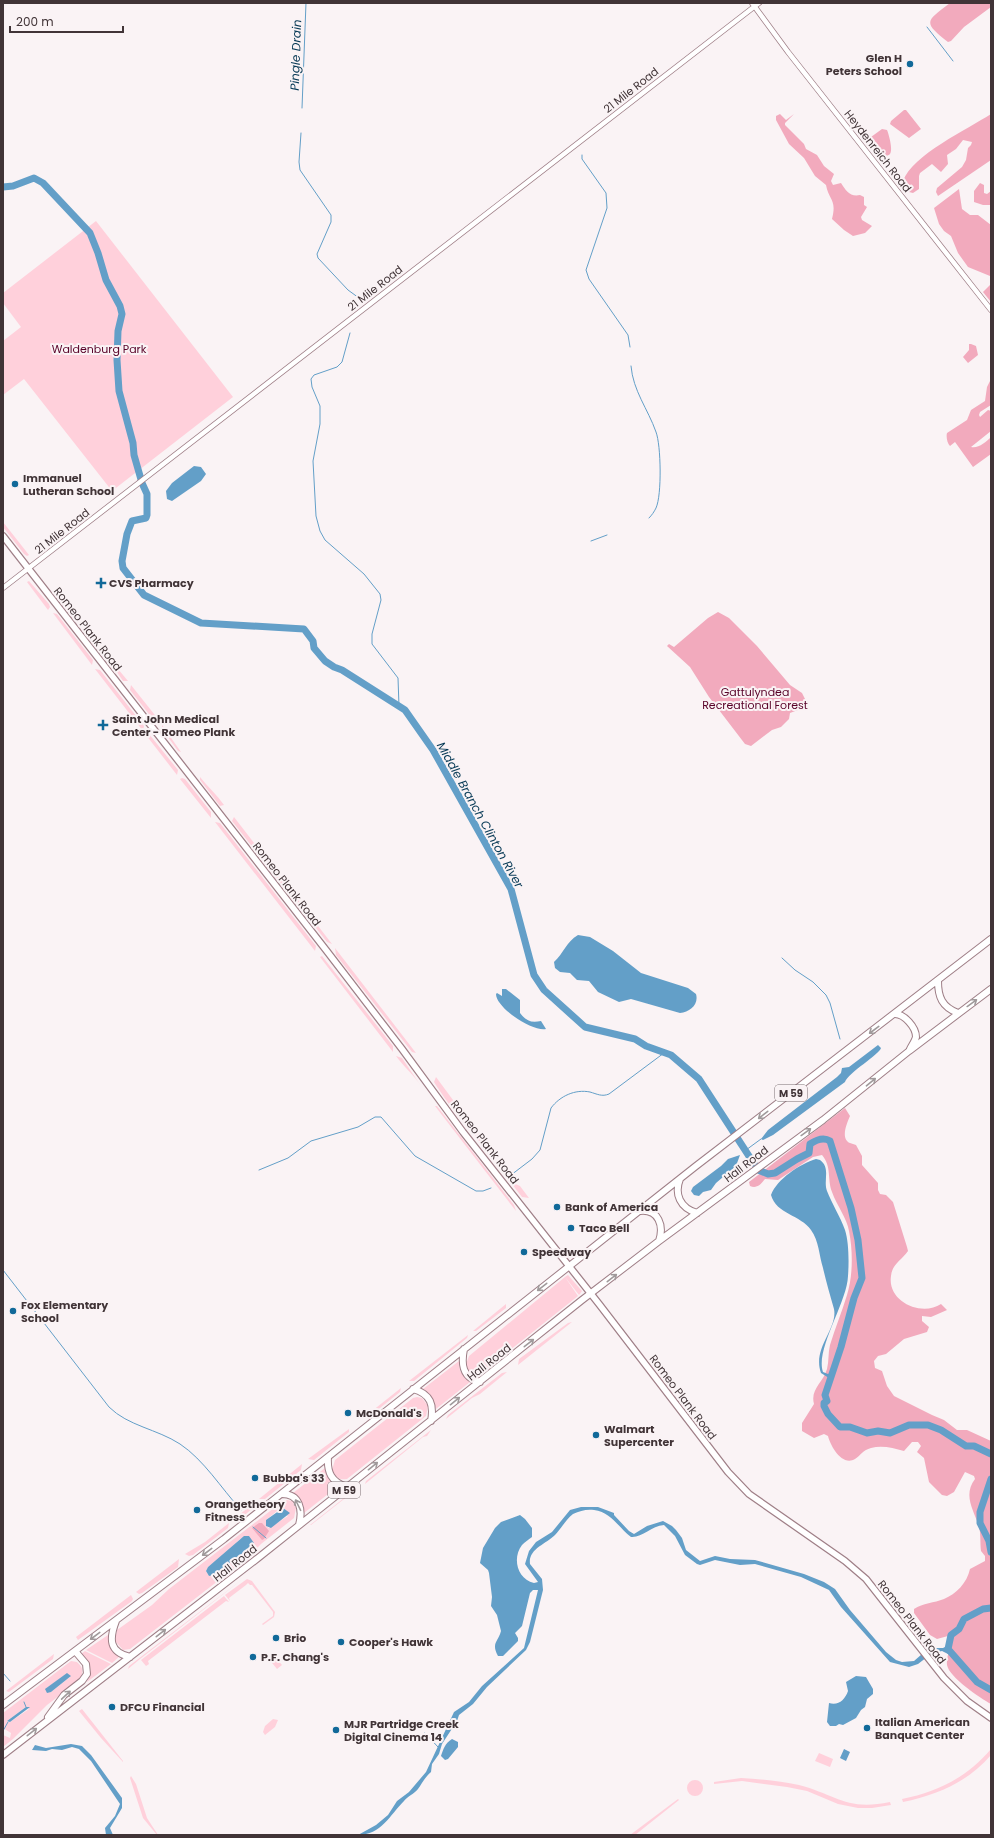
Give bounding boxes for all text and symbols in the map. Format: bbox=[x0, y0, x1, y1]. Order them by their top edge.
scale bar bbox=[10, 8, 123, 34]
text: 200 m bbox=[16, 13, 54, 30]
water label: Pingle Drain bbox=[286, 19, 305, 91]
place label: Glen H Peters School bbox=[826, 50, 902, 79]
marker: Glen H Peters School bbox=[905, 59, 915, 69]
street label: 21 Mile Road bbox=[600, 63, 662, 117]
street label: Heydenreich Road bbox=[841, 106, 915, 196]
street label: 21 Mile Road bbox=[344, 261, 406, 315]
park label: Waldenburg Park bbox=[52, 341, 147, 357]
place label: Immanuel Lutheran School bbox=[23, 470, 114, 499]
marker: Immanuel Lutheran School bbox=[10, 479, 20, 489]
street label: 21 Mile Road bbox=[31, 504, 93, 558]
place label: CVS Pharmacy bbox=[109, 575, 194, 591]
marker: CVS Pharmacy bbox=[96, 578, 106, 588]
street label: Romeo Plank Road bbox=[50, 584, 126, 674]
park label: Gattulyndea Recreational Forest bbox=[702, 684, 808, 713]
place label: Saint John Medical Center - Romeo Plank bbox=[112, 711, 236, 740]
marker: Saint John Medical Center - Romeo Plank bbox=[97, 719, 109, 731]
water label: Middle Branch Clinton River bbox=[433, 739, 528, 891]
street label: Romeo Plank Road bbox=[249, 839, 325, 929]
one-way arrow bbox=[966, 999, 977, 1007]
one-way arrow bbox=[868, 1026, 879, 1034]
one-way arrow bbox=[865, 1078, 876, 1087]
road number: M 59 bbox=[775, 1085, 807, 1101]
street label: Romeo Plank Road bbox=[447, 1097, 523, 1187]
one-way arrow bbox=[757, 1111, 768, 1119]
one-way arrow bbox=[800, 1128, 811, 1136]
street label: Hall Road bbox=[720, 1142, 772, 1186]
place label: Bank of America bbox=[565, 1199, 658, 1215]
marker: Bank of America bbox=[552, 1202, 562, 1212]
place label: Taco Bell bbox=[579, 1220, 629, 1236]
marker: Taco Bell bbox=[566, 1223, 576, 1233]
place label: Speedway bbox=[532, 1244, 591, 1260]
marker: Speedway bbox=[519, 1247, 529, 1257]
one-way arrow bbox=[606, 1273, 617, 1282]
one-way arrow bbox=[536, 1283, 547, 1291]
place label: Fox Elementary School bbox=[21, 1297, 108, 1326]
marker: Fox Elementary School bbox=[8, 1306, 18, 1316]
one-way arrow bbox=[523, 1338, 534, 1347]
street label: Hall Road bbox=[464, 1340, 514, 1384]
street label: Romeo Plank Road bbox=[646, 1351, 720, 1443]
one-way arrow bbox=[450, 1397, 461, 1406]
place label: McDonald's bbox=[356, 1405, 422, 1421]
marker: McDonald's bbox=[343, 1408, 353, 1418]
place label: Walmart Supercenter bbox=[604, 1421, 674, 1450]
marker: Walmart Supercenter bbox=[591, 1430, 601, 1440]
one-way arrow bbox=[368, 1462, 379, 1470]
place label: Bubba's 33 bbox=[263, 1470, 325, 1486]
marker: Bubba's 33 bbox=[250, 1473, 260, 1483]
road number: M 59 bbox=[328, 1482, 360, 1498]
place label: Orangetheory Fitness bbox=[205, 1496, 285, 1525]
one-way arrow bbox=[294, 1499, 301, 1511]
marker: Orangetheory Fitness bbox=[192, 1505, 202, 1515]
street label: Hall Road bbox=[210, 1541, 260, 1585]
one-way arrow bbox=[201, 1548, 212, 1557]
street label: Romeo Plank Road bbox=[874, 1577, 950, 1667]
one-way arrow bbox=[155, 1629, 166, 1637]
place label: Brio bbox=[284, 1630, 306, 1646]
one-way arrow bbox=[90, 1632, 101, 1640]
marker: Brio bbox=[271, 1633, 281, 1643]
place label: Cooper's Hawk bbox=[349, 1634, 433, 1650]
marker: Cooper's Hawk bbox=[336, 1637, 346, 1647]
place label: P.F. Chang's bbox=[261, 1649, 329, 1665]
marker: P.F. Chang's bbox=[248, 1652, 258, 1662]
one-way arrow bbox=[61, 1690, 71, 1699]
place label: DFCU Financial bbox=[120, 1699, 205, 1715]
marker: DFCU Financial bbox=[107, 1702, 117, 1712]
place label: Italian American Banquet Center bbox=[875, 1714, 970, 1743]
place label: MJR Partridge Creek Digital Cinema 14 bbox=[344, 1716, 459, 1745]
marker: Italian American Banquet Center bbox=[862, 1723, 872, 1733]
marker: MJR Partridge Creek Digital Cinema 14 bbox=[331, 1725, 341, 1735]
one-way arrow bbox=[27, 1727, 38, 1736]

